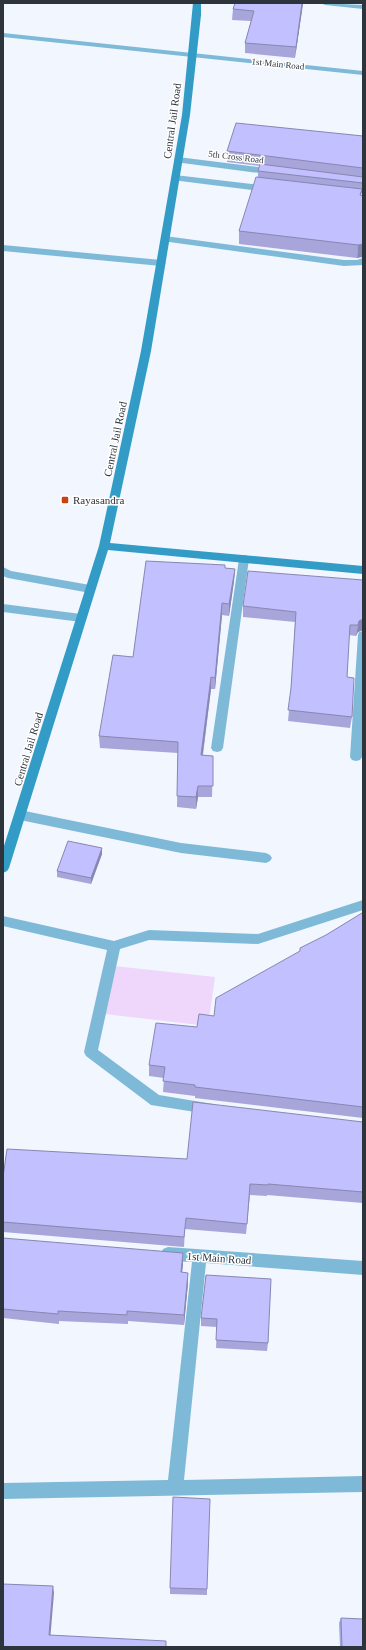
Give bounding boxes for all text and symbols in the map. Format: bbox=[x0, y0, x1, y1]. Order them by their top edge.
street label: 1st Main Road bbox=[251, 56, 305, 72]
street label: Central Jail Road bbox=[161, 82, 183, 160]
street label: 5th Cross Road bbox=[208, 149, 265, 165]
street label: Central Jail Road bbox=[101, 400, 129, 478]
place label: Rayasandra bbox=[73, 494, 124, 506]
marker: Rayasandra bbox=[60, 495, 70, 505]
street label: Central Jail Road bbox=[11, 710, 45, 787]
street label: 1st Main Road bbox=[186, 1250, 252, 1266]

